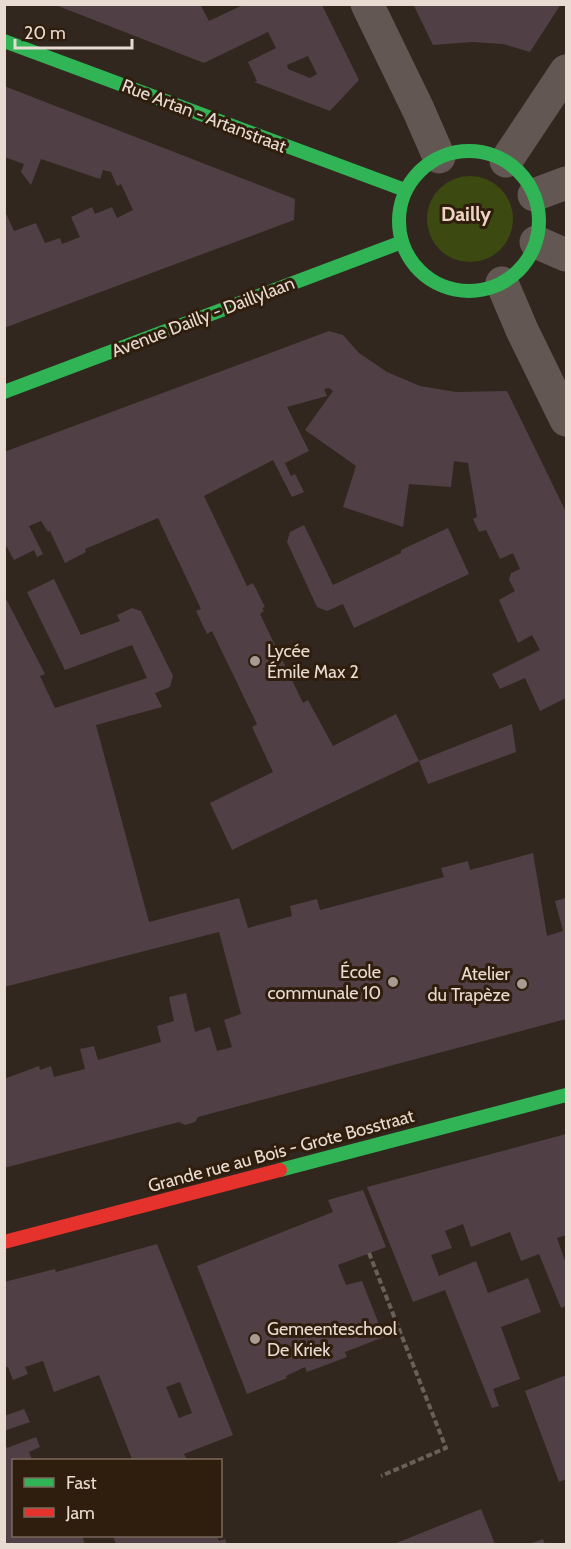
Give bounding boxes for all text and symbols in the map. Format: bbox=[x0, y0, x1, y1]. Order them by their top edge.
scale bar bbox=[15, 12, 132, 50]
text: 20 m bbox=[24, 22, 66, 44]
street label: Rue Artan - Artanstraat bbox=[119, 74, 289, 158]
district label: Dailly bbox=[441, 202, 491, 226]
street label: Avenue Dailly - Daillylaan bbox=[108, 272, 298, 362]
place label: Lycée Émile Max 2 bbox=[267, 640, 359, 683]
marker: Lycée Émile Max 2 bbox=[248, 654, 262, 668]
place label: École communale 10 bbox=[267, 961, 381, 1004]
place label: Atelier du Trapèze bbox=[428, 963, 510, 1006]
marker: École communale 10 bbox=[386, 975, 400, 989]
marker: Atelier du Trapèze bbox=[515, 977, 529, 991]
street label: Grande rue au Bois - Grote Bosstraat bbox=[146, 1105, 416, 1197]
place label: Gemeenteschool De Kriek bbox=[267, 1318, 398, 1361]
marker: Gemeenteschool De Kriek bbox=[248, 1332, 262, 1346]
legend bbox=[12, 1459, 222, 1537]
text: Fast bbox=[66, 1472, 97, 1494]
text: Jam bbox=[65, 1502, 95, 1524]

